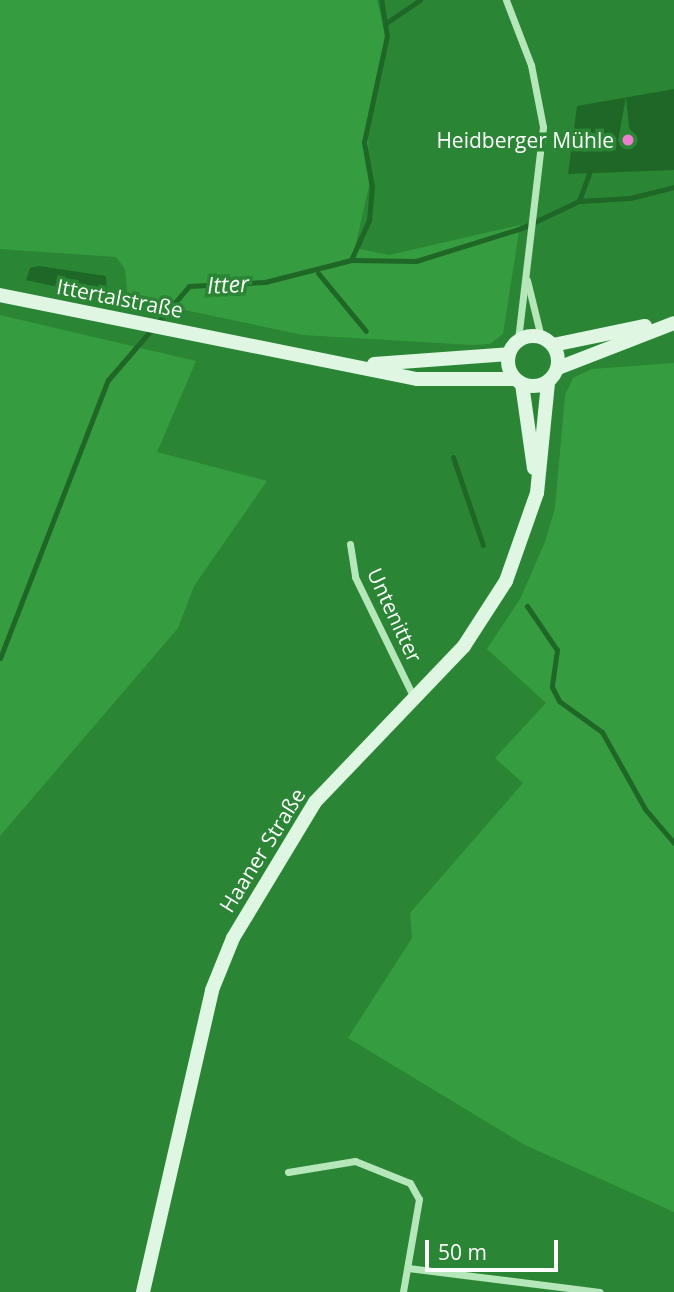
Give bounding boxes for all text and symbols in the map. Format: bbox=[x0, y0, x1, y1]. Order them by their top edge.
place label: Heidberger Mühle bbox=[436, 127, 614, 153]
marker: Heidberger Mühle bbox=[620, 132, 636, 148]
water label: Itter bbox=[206, 269, 250, 299]
street label: Ittertalstraße bbox=[55, 273, 185, 323]
street label: Untenitter bbox=[362, 564, 428, 666]
street label: Haaner Straße bbox=[214, 783, 310, 917]
scale bar bbox=[429, 1226, 562, 1270]
text: 50 m bbox=[438, 1238, 487, 1266]

